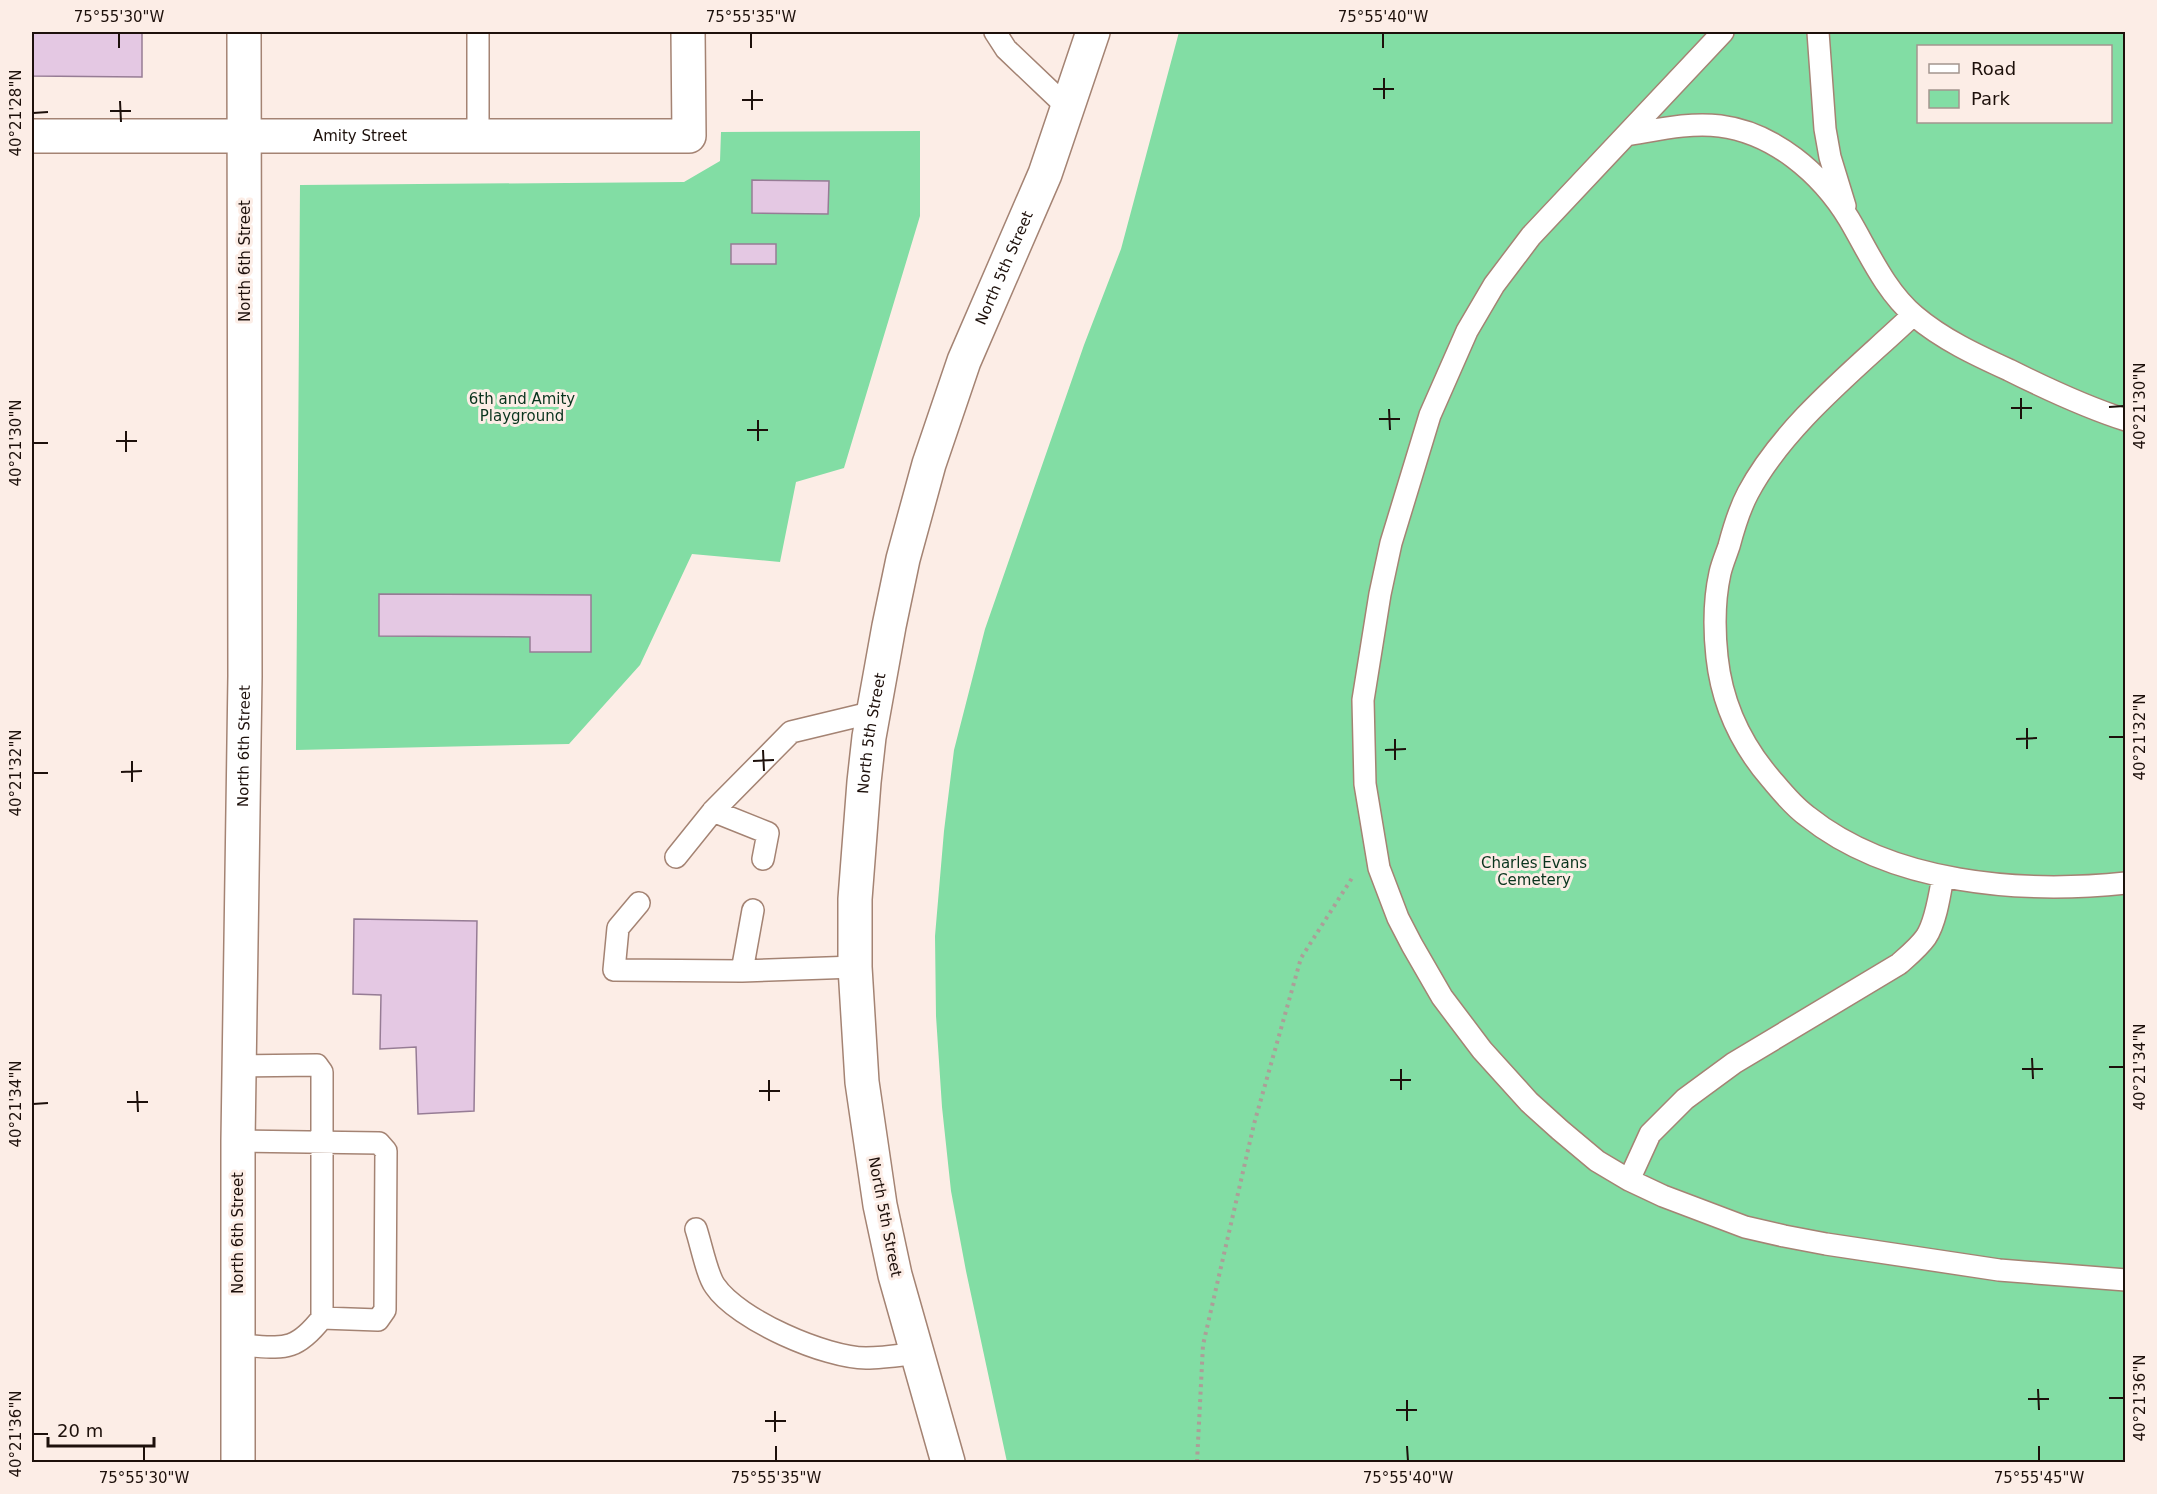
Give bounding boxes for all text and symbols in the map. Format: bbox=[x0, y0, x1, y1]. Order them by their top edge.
text: 75°55'30"W bbox=[74, 8, 164, 26]
text: 75°55'35"W bbox=[706, 8, 796, 26]
text: 75°55'40"W bbox=[1338, 8, 1428, 26]
legend bbox=[1917, 45, 2112, 123]
text: Road bbox=[1971, 58, 2016, 79]
text: 40°21'28"N bbox=[7, 69, 25, 157]
text: Park bbox=[1971, 88, 2010, 109]
street label: Amity Street bbox=[313, 127, 407, 145]
street label: North 6th Street bbox=[236, 200, 254, 322]
street label: North 5th Street bbox=[972, 208, 1037, 328]
text: 40°21'30"N bbox=[2131, 362, 2149, 450]
park label: 6th and Amity Playground bbox=[469, 390, 575, 425]
text: 40°21'30"N bbox=[7, 399, 25, 487]
street label: North 5th Street bbox=[854, 671, 889, 795]
street label: North 6th Street bbox=[234, 685, 254, 807]
text: 40°21'32"N bbox=[2131, 693, 2149, 781]
text: 40°21'32"N bbox=[7, 729, 25, 817]
park label: Charles Evans Cemetery bbox=[1481, 854, 1587, 889]
text: 40°21'34"N bbox=[2131, 1023, 2149, 1111]
text: 40°21'34"N bbox=[7, 1060, 25, 1148]
street label: North 5th Street bbox=[865, 1155, 905, 1279]
street label: North 6th Street bbox=[229, 1172, 247, 1294]
text: 40°21'36"N bbox=[2131, 1354, 2149, 1442]
text: 40°21'36"N bbox=[7, 1390, 25, 1478]
scale bar bbox=[48, 1410, 154, 1448]
text: 20 m bbox=[57, 1420, 103, 1441]
text: 75°55'30"W bbox=[99, 1469, 189, 1487]
text: 75°55'35"W bbox=[731, 1469, 821, 1487]
text: 75°55'40"W bbox=[1363, 1469, 1453, 1487]
text: 75°55'45"W bbox=[1994, 1469, 2084, 1487]

